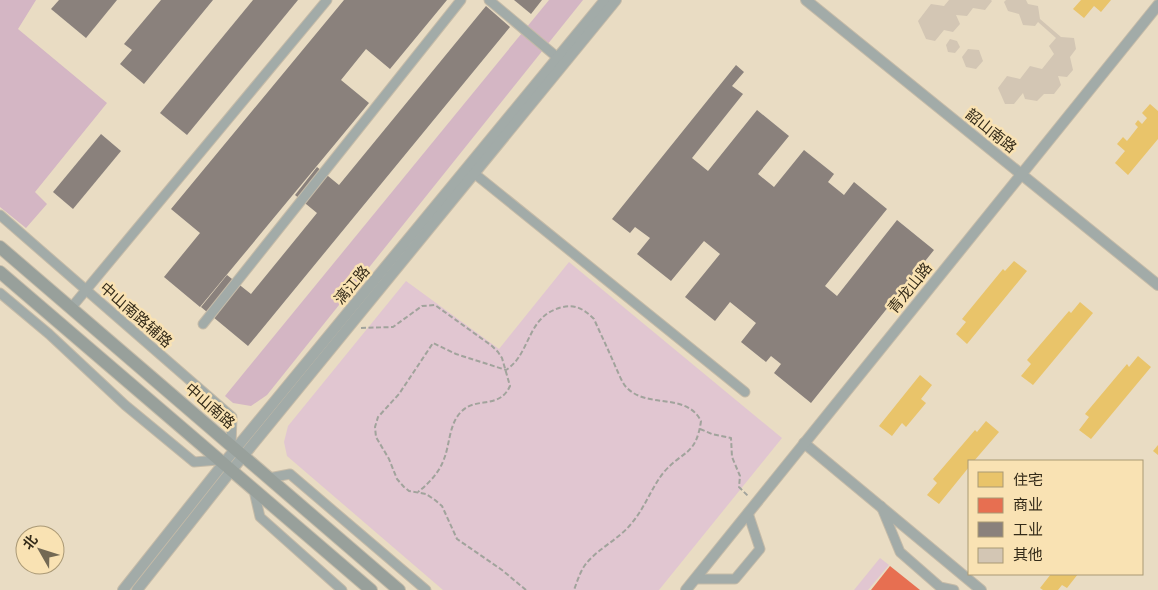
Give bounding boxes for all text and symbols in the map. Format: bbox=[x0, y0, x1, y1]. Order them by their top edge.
street label: 韶山南路 bbox=[961, 106, 1019, 158]
street label: 青龙山路 bbox=[884, 259, 937, 318]
street label: 漓江路 bbox=[331, 263, 375, 309]
street label: 中山南路辅路 bbox=[95, 279, 175, 353]
street label: 中山南路 bbox=[180, 380, 238, 434]
legend bbox=[968, 460, 1143, 575]
text: 住宅 bbox=[1013, 472, 1043, 491]
text: 商业 bbox=[1013, 497, 1043, 516]
text: 工业 bbox=[1013, 522, 1043, 541]
north arrow bbox=[15, 525, 65, 575]
text: 北 bbox=[20, 532, 42, 554]
text: 其他 bbox=[1013, 547, 1043, 566]

